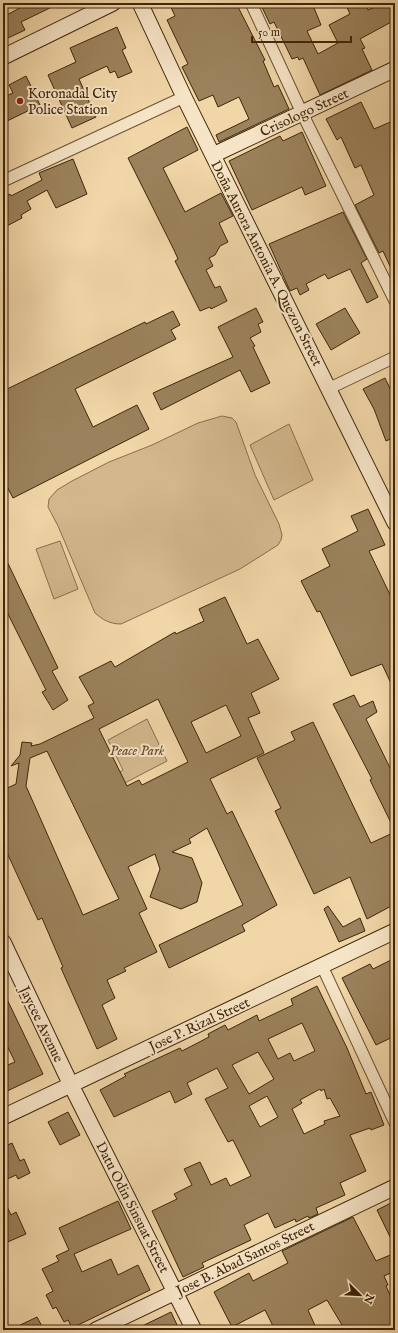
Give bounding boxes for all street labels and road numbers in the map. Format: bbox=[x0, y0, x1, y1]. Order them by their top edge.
street label: Crisologo Street bbox=[257, 84, 352, 141]
street label: Doña Aurora Antonia A. Quezon Street bbox=[206, 158, 326, 370]
street label: Jaycee Avenue bbox=[14, 982, 68, 1066]
street label: Jose P. Rizal Street bbox=[144, 994, 253, 1057]
street label: Datu Odin Sinsuat Street bbox=[91, 1139, 173, 1276]
street label: Jose B. Abad Santos Street bbox=[171, 1217, 318, 1301]

